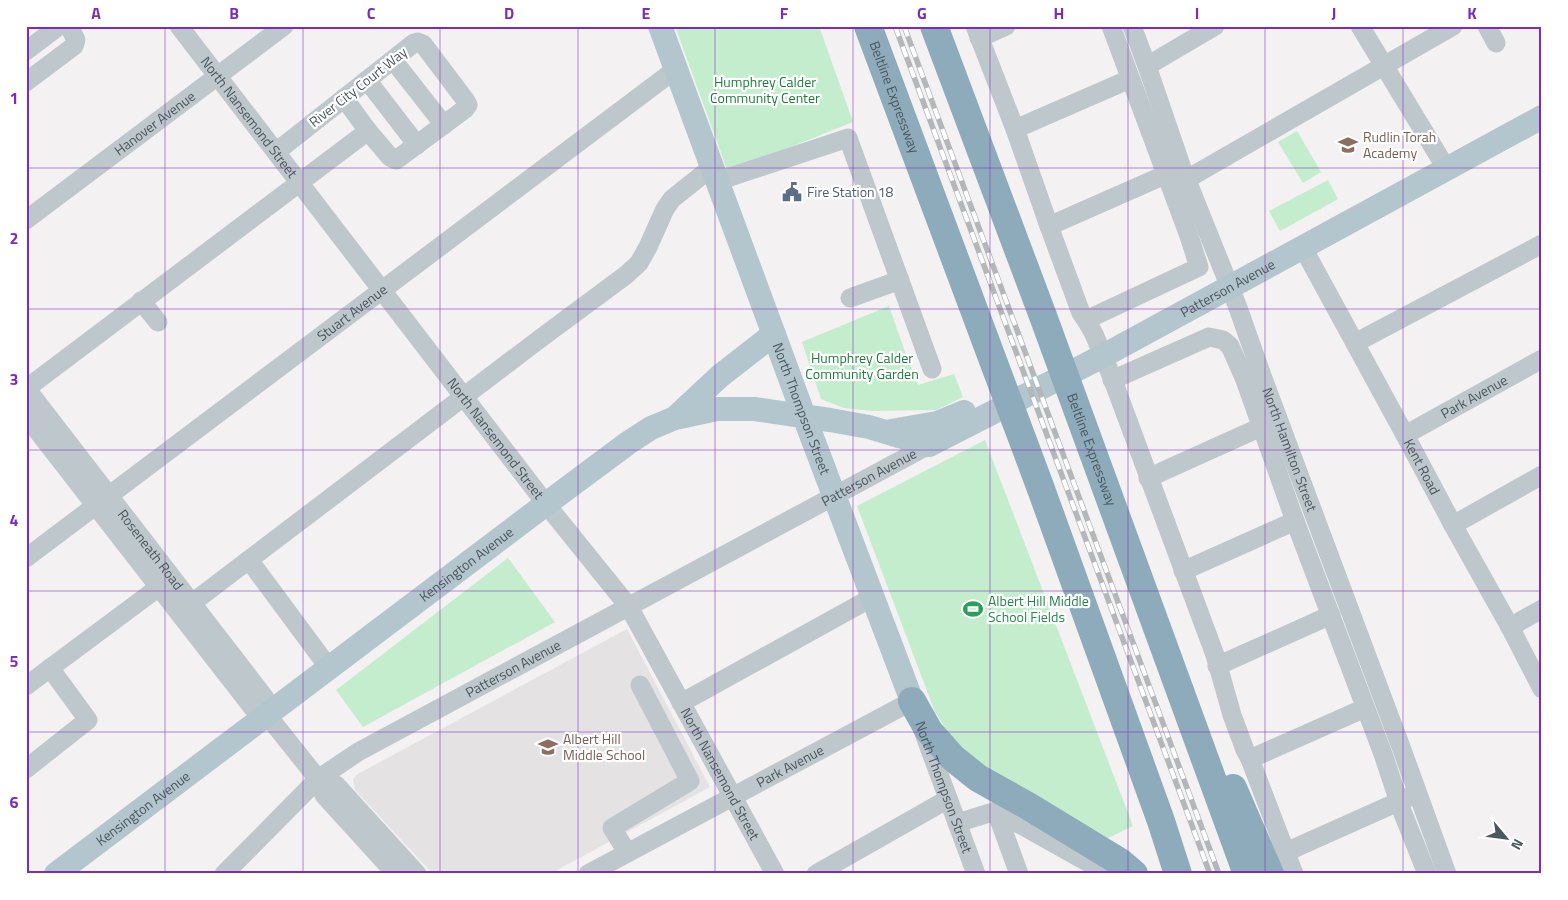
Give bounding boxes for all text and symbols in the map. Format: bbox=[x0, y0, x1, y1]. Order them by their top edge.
text: A bbox=[91, 1, 101, 25]
text: B bbox=[229, 1, 239, 25]
text: C bbox=[367, 1, 376, 25]
text: D bbox=[504, 1, 514, 25]
text: E bbox=[642, 1, 651, 25]
text: F bbox=[780, 1, 789, 25]
text: G bbox=[917, 1, 927, 25]
text: H bbox=[1054, 1, 1064, 25]
text: I bbox=[1195, 1, 1199, 25]
text: J bbox=[1332, 1, 1336, 25]
text: K bbox=[1467, 1, 1477, 25]
street label: Beltline Expressway bbox=[865, 38, 926, 156]
street label: River City Court Way bbox=[304, 41, 412, 132]
street label: North Nansemond Street bbox=[196, 52, 303, 182]
park label: Humphrey Calder Community Center bbox=[710, 71, 820, 108]
street label: Hanover Avenue bbox=[109, 85, 199, 160]
text: 1 bbox=[10, 86, 18, 110]
place label: Rudlin Torah Academy bbox=[1363, 126, 1436, 163]
school or university icon: Rudlin Torah Academy bbox=[1337, 134, 1359, 156]
public building icon: Fire Station 18 bbox=[781, 181, 803, 203]
place label: Fire Station 18 bbox=[807, 181, 893, 202]
text: 2 bbox=[10, 226, 18, 250]
street label: Patterson Avenue bbox=[1176, 253, 1279, 322]
street label: Stuart Avenue bbox=[312, 279, 391, 346]
street label: North Thompson Street bbox=[768, 340, 836, 478]
park label: Humphrey Calder Community Garden bbox=[805, 347, 919, 384]
text: 3 bbox=[10, 367, 18, 391]
street label: Park Avenue bbox=[1437, 369, 1511, 423]
street label: North Nansemond Street bbox=[443, 373, 550, 503]
street label: North Hamilton Street bbox=[1257, 384, 1323, 514]
street label: Beltline Expressway bbox=[1062, 390, 1123, 509]
street label: Kent Road bbox=[1399, 435, 1446, 498]
street label: Patterson Avenue bbox=[817, 443, 920, 511]
street label: Roseneath Road bbox=[113, 504, 189, 594]
text: 4 bbox=[10, 508, 19, 532]
street label: Kensington Avenue bbox=[414, 521, 518, 606]
place label: Albert Hill Middle School Fields bbox=[988, 590, 1089, 627]
sports icon: Albert Hill Middle School Fields bbox=[962, 598, 984, 620]
street label: Patterson Avenue bbox=[461, 634, 564, 702]
text: 5 bbox=[10, 649, 19, 673]
street label: North Nansemond Street bbox=[676, 704, 765, 844]
street label: North Thompson Street bbox=[910, 718, 978, 856]
place label: Albert Hill Middle School bbox=[563, 728, 645, 765]
school or university icon: Albert Hill Middle School bbox=[537, 736, 559, 758]
street label: Park Avenue bbox=[752, 739, 827, 792]
street label: Kensington Avenue bbox=[91, 765, 194, 850]
text: 6 bbox=[10, 790, 19, 814]
north arrow bbox=[1480, 812, 1530, 862]
text: N bbox=[1506, 835, 1529, 854]

